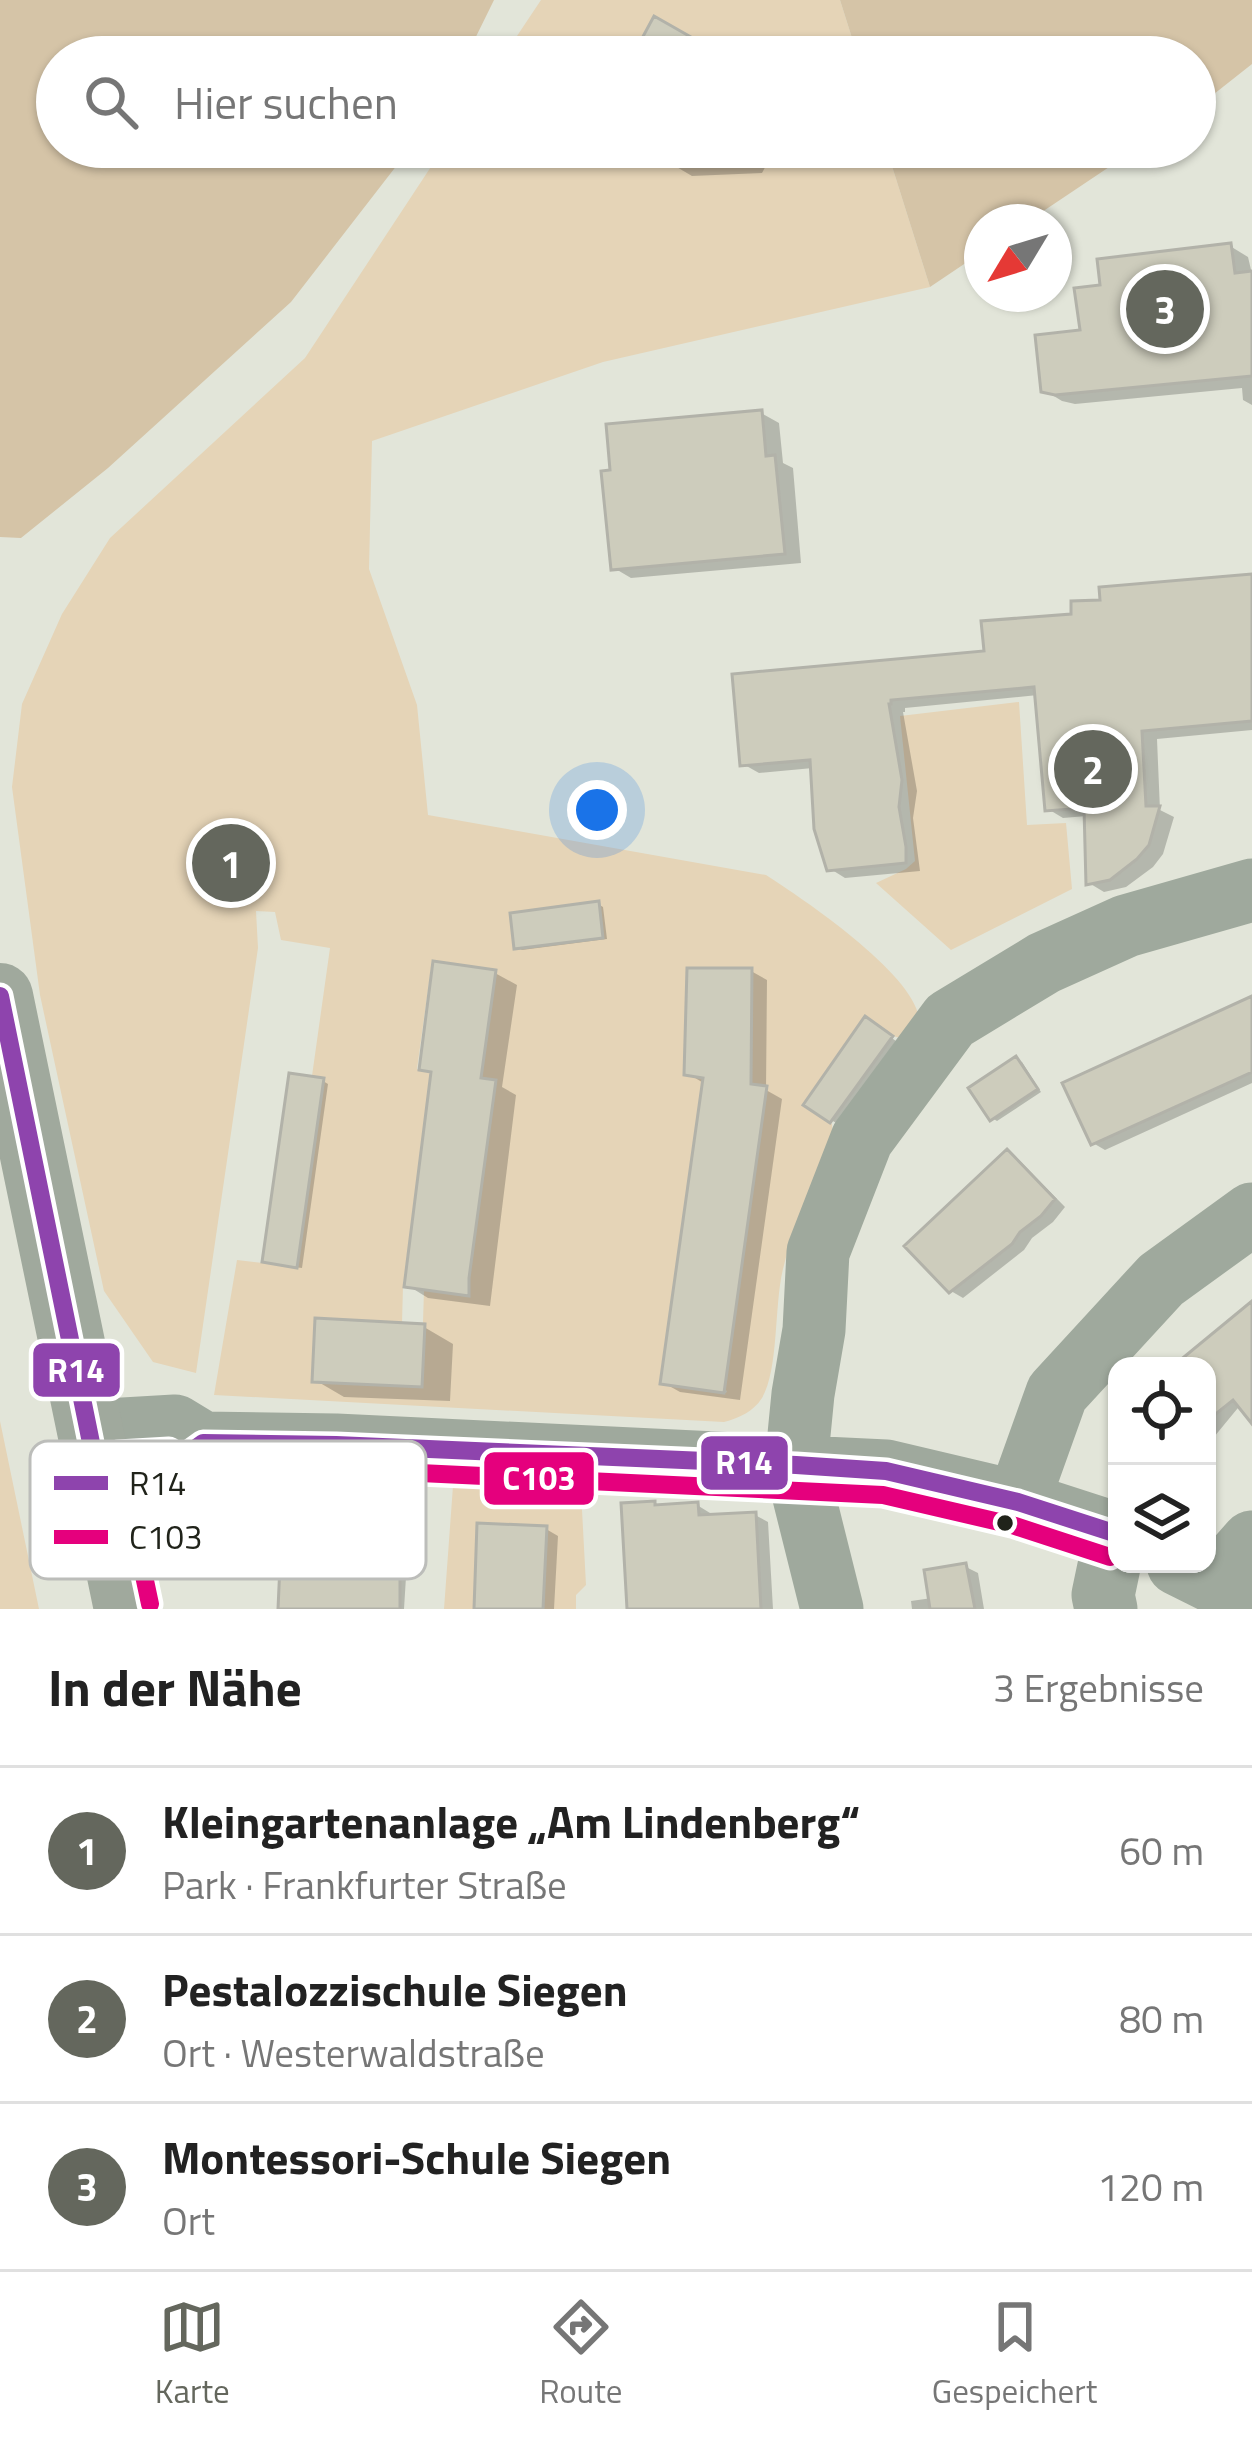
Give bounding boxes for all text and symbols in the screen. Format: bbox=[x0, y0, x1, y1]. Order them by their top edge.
search box bbox=[36, 36, 1216, 168]
text: Hier suchen bbox=[174, 68, 398, 136]
icon: search bbox=[78, 69, 144, 135]
north arrow bbox=[964, 204, 1072, 312]
pin: 3 bbox=[1126, 264, 1204, 354]
pin: 2 bbox=[1054, 724, 1132, 814]
your location bbox=[567, 780, 627, 840]
pin: 1 bbox=[192, 818, 270, 908]
line badge: R14 bbox=[31, 1341, 122, 1399]
text: R14 bbox=[47, 1345, 105, 1395]
map controls bbox=[1108, 1357, 1216, 1573]
button: locate bbox=[1108, 1357, 1216, 1465]
line badge: R14 bbox=[699, 1434, 790, 1492]
text: R14 bbox=[715, 1437, 773, 1487]
legend bbox=[30, 1441, 426, 1579]
line badge: C103 bbox=[482, 1450, 596, 1507]
text: C103 bbox=[502, 1453, 576, 1503]
text: R14 bbox=[129, 1458, 186, 1508]
button: layers bbox=[1108, 1465, 1216, 1573]
text: C103 bbox=[129, 1512, 202, 1562]
unlabelled marker bbox=[994, 1512, 1016, 1534]
text: In der Nähe bbox=[48, 1648, 302, 1726]
text: 3 Ergebnisse bbox=[993, 1658, 1204, 1717]
text: Kleingartenanlage „Am Lindenberg“ bbox=[162, 1787, 860, 1855]
text: 1 bbox=[76, 1821, 98, 1880]
text: 60 m bbox=[1119, 1821, 1204, 1880]
text: Park · Frankfurter Straße bbox=[162, 1855, 567, 1914]
text: Pestalozzischule Siegen bbox=[162, 1955, 628, 2023]
text: 2 bbox=[76, 1989, 98, 2048]
text: 80 m bbox=[1119, 1989, 1204, 2048]
text: Ort · Westerwaldstraße bbox=[162, 2023, 545, 2082]
text: Montessori-Schule Siegen bbox=[162, 2123, 671, 2191]
text: 3 bbox=[76, 2157, 98, 2216]
text: 120 m bbox=[1097, 2157, 1204, 2216]
text: Ort bbox=[162, 2191, 215, 2250]
tab: Karte bbox=[155, 2294, 230, 2416]
tab: Route bbox=[539, 2294, 622, 2416]
tab: Gespeichert bbox=[932, 2294, 1097, 2416]

